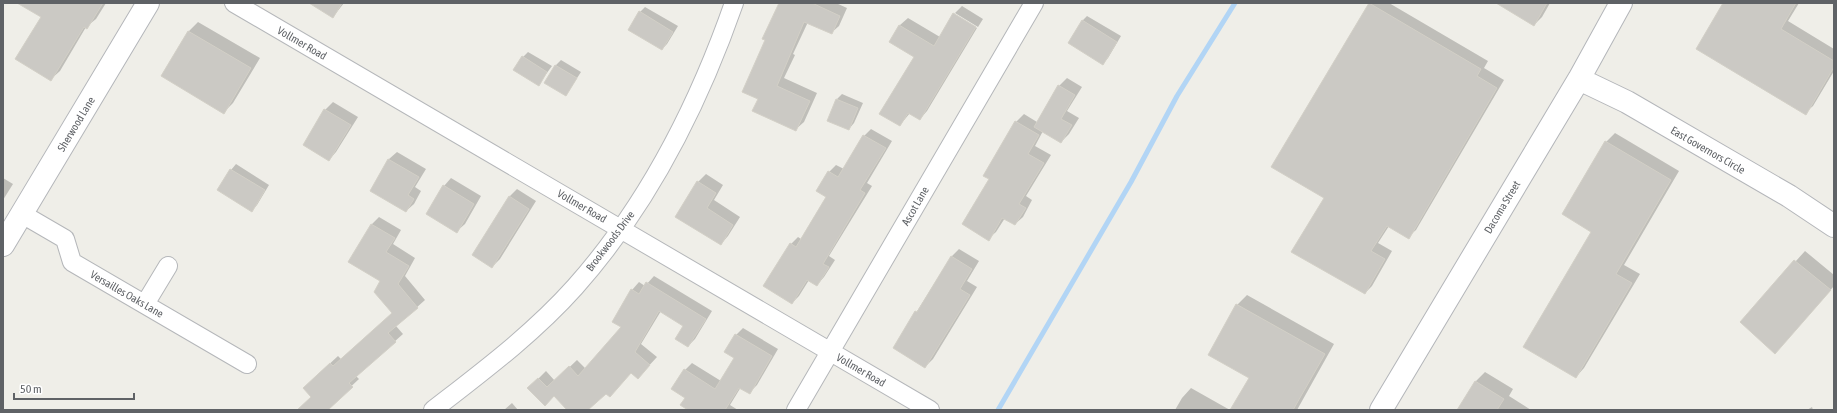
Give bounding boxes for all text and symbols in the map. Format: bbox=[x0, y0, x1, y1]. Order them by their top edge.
street label: Vollmer Road bbox=[275, 24, 329, 62]
street label: Sherwood Lane bbox=[55, 95, 97, 153]
street label: East Governors Circle bbox=[1669, 124, 1747, 176]
street label: Dacoma Street bbox=[1482, 179, 1522, 235]
street label: Ascot Lane bbox=[899, 184, 931, 228]
street label: Vollmer Road bbox=[555, 187, 609, 225]
street label: Brookwoods Drive bbox=[583, 208, 637, 274]
street label: Versailles Oaks Lane bbox=[88, 268, 166, 320]
street label: Vollmer Road bbox=[834, 351, 888, 389]
scale bar bbox=[14, 375, 134, 401]
text: 50 m bbox=[20, 382, 42, 396]

